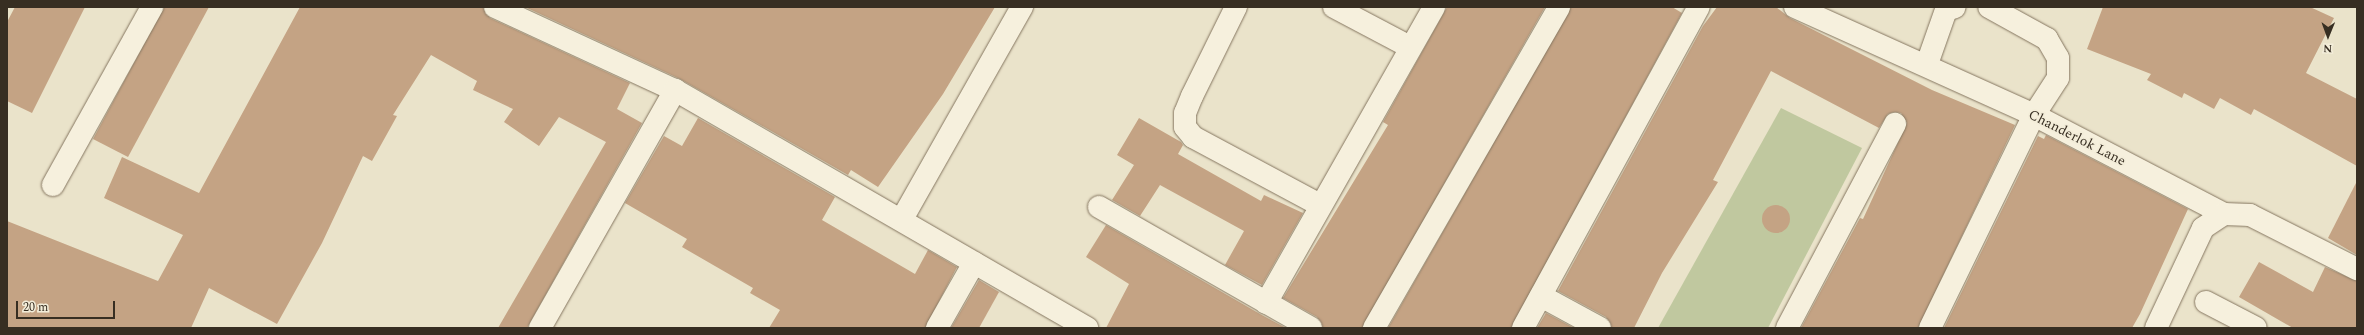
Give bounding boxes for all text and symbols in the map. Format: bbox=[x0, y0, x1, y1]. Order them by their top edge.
north arrow bbox=[2308, 16, 2348, 56]
text: N bbox=[2323, 40, 2332, 57]
street label: Chanderlok Lane bbox=[2026, 106, 2128, 170]
scale bar bbox=[18, 293, 117, 319]
text: 20 m bbox=[23, 298, 48, 317]

